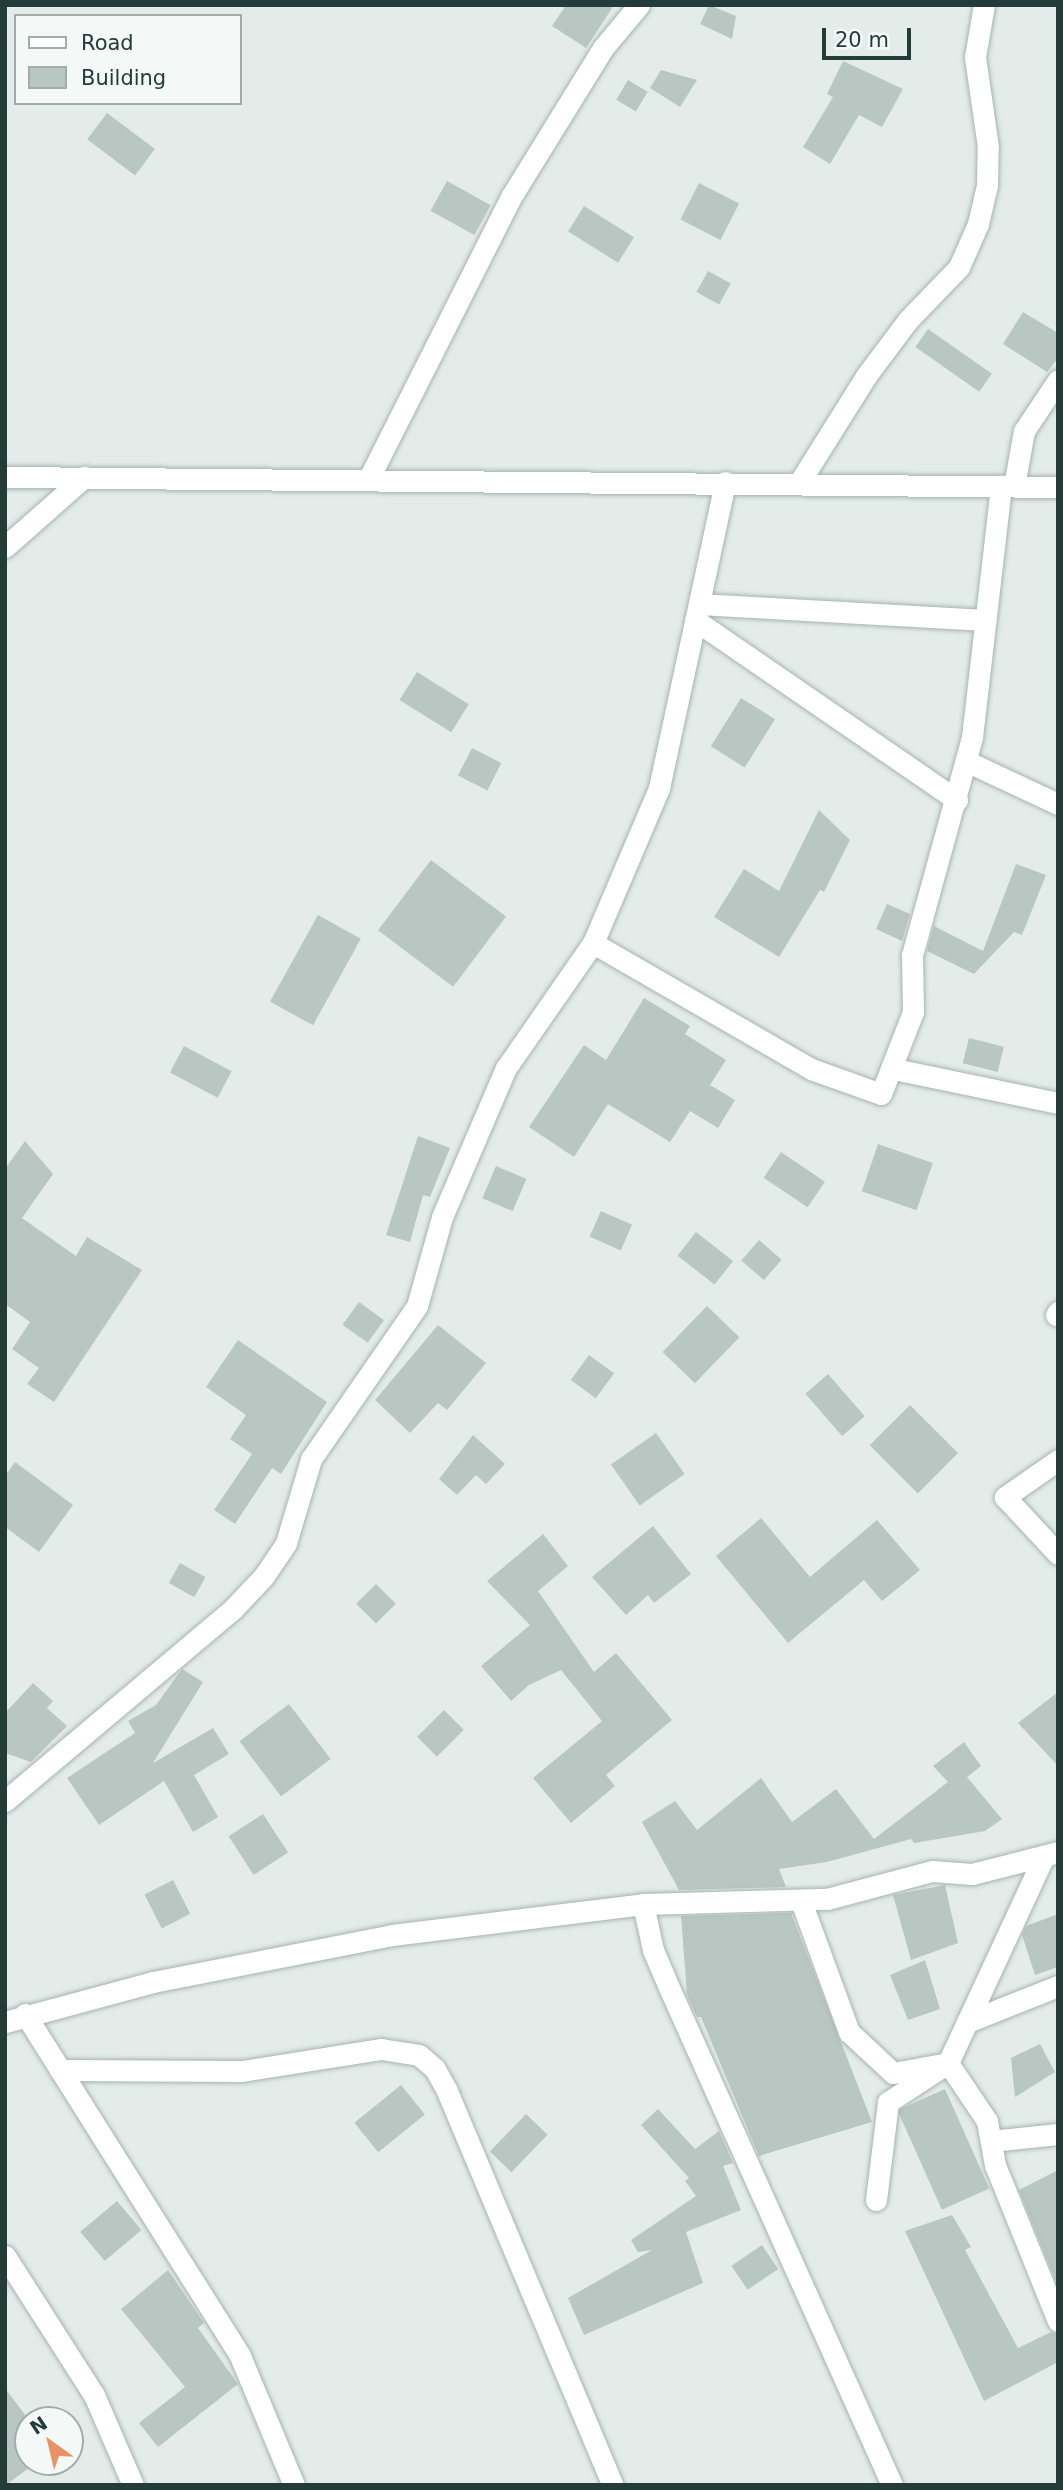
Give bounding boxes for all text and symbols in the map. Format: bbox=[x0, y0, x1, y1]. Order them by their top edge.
legend bbox=[14, 14, 242, 105]
scale bar bbox=[825, 14, 914, 58]
text: 20 m bbox=[835, 28, 889, 52]
text: Road bbox=[81, 31, 134, 55]
text: Building bbox=[81, 66, 166, 90]
north arrow bbox=[14, 2406, 84, 2476]
text: N bbox=[26, 2412, 51, 2439]

